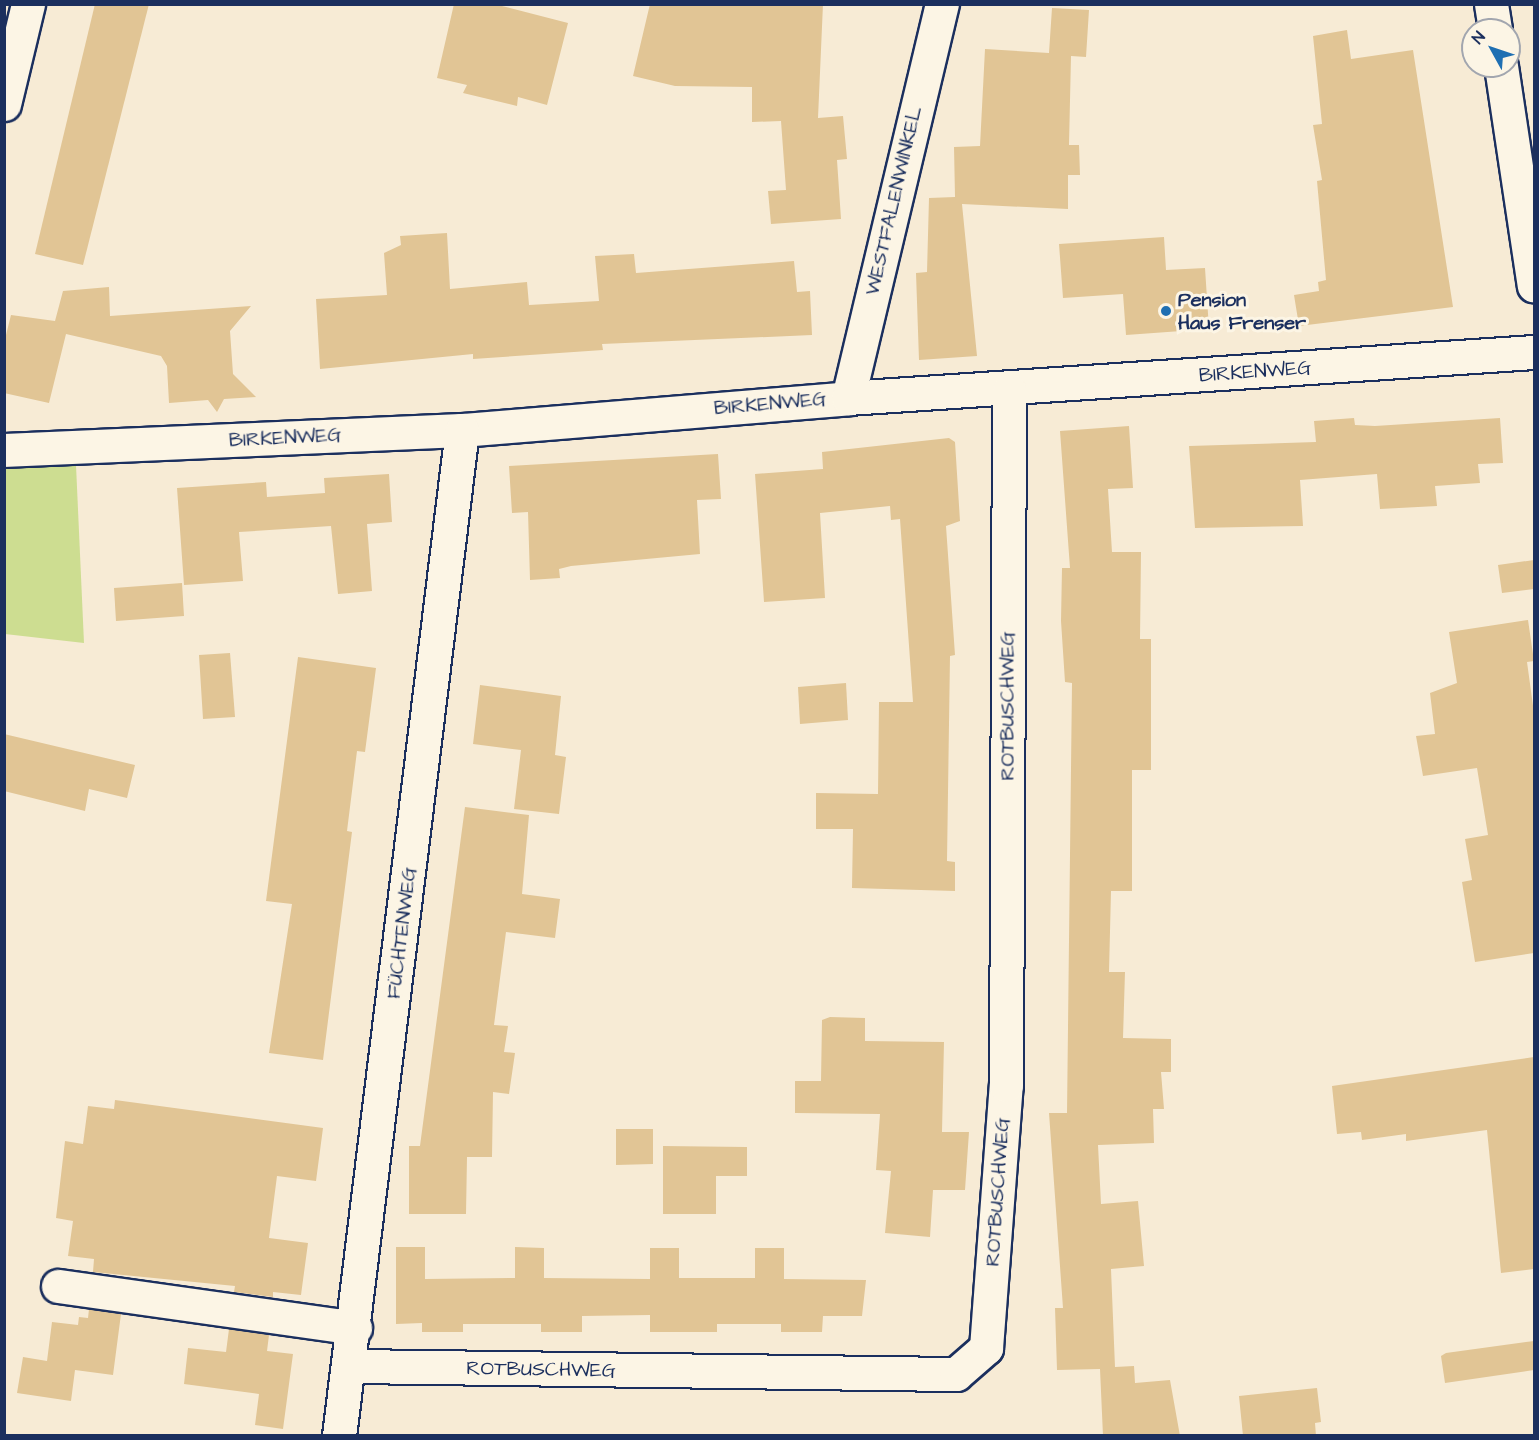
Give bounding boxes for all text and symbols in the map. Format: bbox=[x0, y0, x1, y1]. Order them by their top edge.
north arrow bbox=[1461, 18, 1521, 78]
text: N bbox=[1467, 27, 1490, 49]
street label: WESTFALENWINKEL bbox=[861, 104, 927, 298]
place label: Pension Haus Frenser bbox=[1178, 288, 1306, 335]
marker: Pension Haus Frenser bbox=[1159, 304, 1173, 318]
street label: BIRKENWEG bbox=[1198, 356, 1312, 388]
street label: BIRKENWEG bbox=[713, 387, 827, 421]
street label: BIRKENWEG bbox=[228, 423, 342, 453]
street label: ROTBUSCHWEG bbox=[996, 631, 1020, 781]
street label: FÜCHTENWEG bbox=[382, 866, 422, 1000]
street label: ROTBUSCHWEG bbox=[981, 1117, 1015, 1267]
street label: ROTBUSCHWEG bbox=[466, 1357, 616, 1383]

